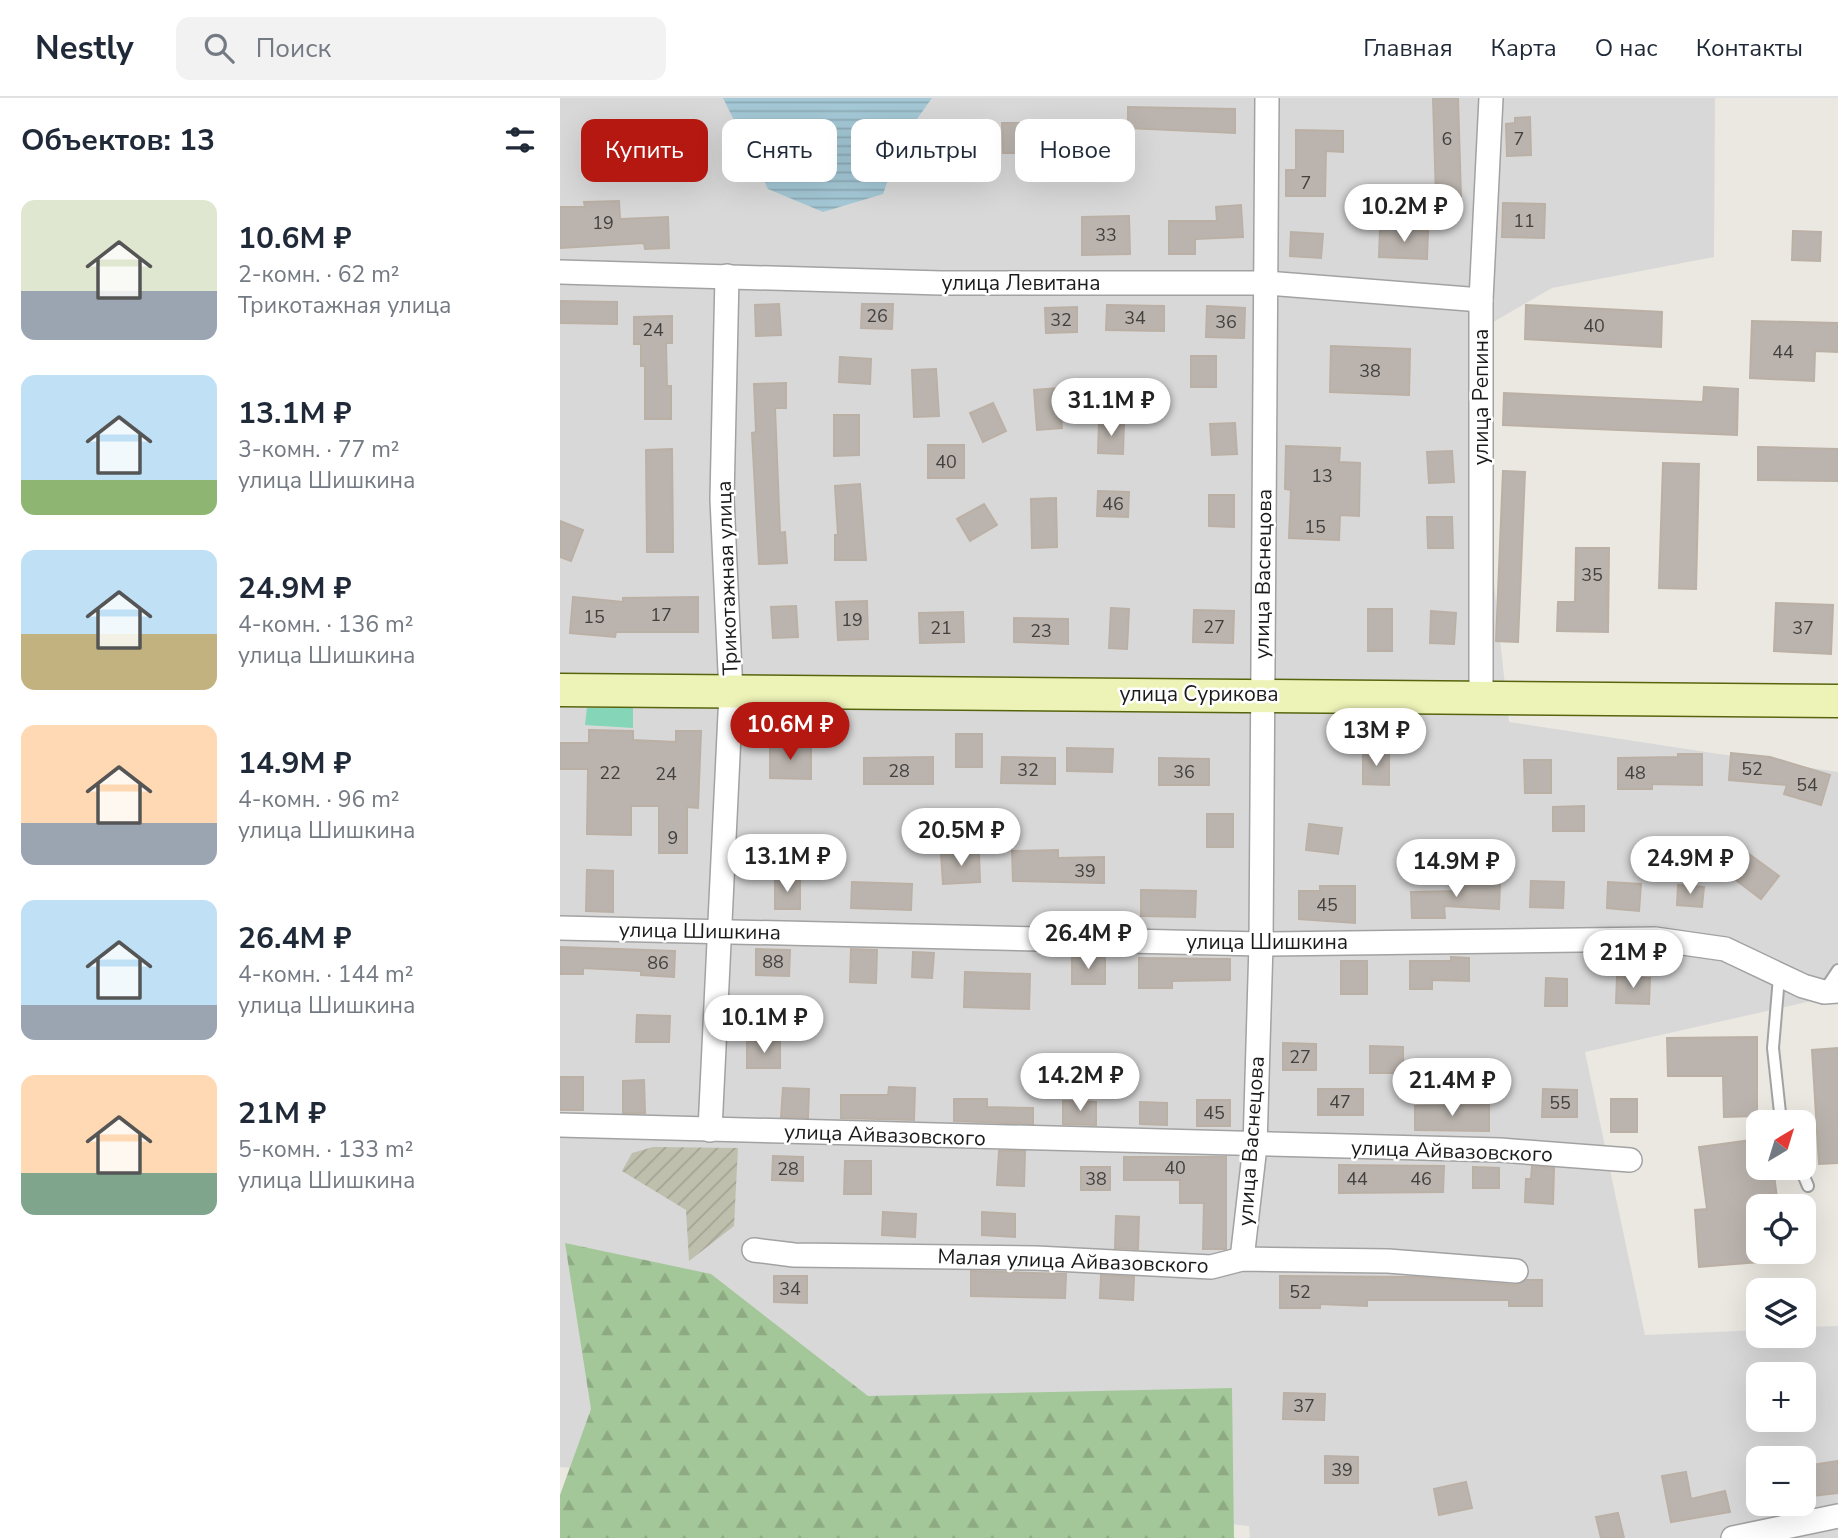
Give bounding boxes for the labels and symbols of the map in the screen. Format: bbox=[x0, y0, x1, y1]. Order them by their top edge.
house number: 6 bbox=[1442, 127, 1452, 151]
house number: 7 bbox=[1514, 127, 1524, 151]
house number: 7 bbox=[1301, 171, 1311, 195]
pin: 10.2M ₽ bbox=[1339, 184, 1469, 244]
house number: 11 bbox=[1513, 209, 1535, 233]
house number: 19 bbox=[592, 211, 614, 235]
house number: 33 bbox=[1095, 223, 1117, 247]
street label: улица Левитана bbox=[942, 269, 1100, 297]
house number: 26 bbox=[866, 304, 888, 328]
house number: 34 bbox=[1124, 306, 1146, 330]
house number: 32 bbox=[1050, 308, 1072, 332]
house number: 36 bbox=[1215, 310, 1237, 334]
house number: 40 bbox=[1583, 314, 1605, 338]
house number: 24 bbox=[642, 318, 664, 342]
street label: улица Репина bbox=[1467, 329, 1495, 465]
house number: 44 bbox=[1772, 340, 1794, 364]
house number: 38 bbox=[1359, 359, 1381, 383]
pin: 31.1M ₽ bbox=[1046, 378, 1176, 438]
house number: 40 bbox=[935, 450, 957, 474]
house number: 13 bbox=[1311, 464, 1333, 488]
street label: Трикотажная улица bbox=[710, 480, 744, 676]
street label: улица Васнецова bbox=[1248, 489, 1278, 659]
house number: 46 bbox=[1102, 492, 1124, 516]
house number: 15 bbox=[1304, 515, 1326, 539]
house number: 35 bbox=[1581, 563, 1603, 587]
house number: 17 bbox=[650, 603, 672, 627]
house number: 15 bbox=[583, 605, 605, 629]
house number: 19 bbox=[841, 608, 863, 632]
house number: 27 bbox=[1203, 615, 1225, 639]
house number: 21 bbox=[930, 616, 952, 640]
house number: 37 bbox=[1792, 616, 1814, 640]
house number: 23 bbox=[1030, 619, 1052, 643]
street label: улица Сурикова bbox=[1119, 680, 1279, 708]
pin: 10.6M ₽ bbox=[725, 702, 855, 762]
pin: 13M ₽ bbox=[1327, 708, 1425, 768]
house number: 52 bbox=[1741, 757, 1763, 781]
house number: 32 bbox=[1017, 758, 1039, 782]
house number: 28 bbox=[888, 759, 910, 783]
house number: 36 bbox=[1173, 760, 1195, 784]
house number: 22 bbox=[599, 761, 621, 785]
house number: 48 bbox=[1624, 761, 1646, 785]
house number: 24 bbox=[655, 762, 677, 786]
house number: 54 bbox=[1796, 773, 1818, 797]
pin: 20.5M ₽ bbox=[896, 808, 1026, 868]
house number: 9 bbox=[668, 826, 678, 850]
pin: 13.1M ₽ bbox=[722, 834, 852, 894]
pin: 24.9M ₽ bbox=[1625, 836, 1755, 896]
pin: 14.9M ₽ bbox=[1391, 840, 1521, 899]
house number: 39 bbox=[1074, 859, 1096, 883]
house number: 45 bbox=[1316, 893, 1338, 917]
pin: 26.4M ₽ bbox=[1023, 912, 1153, 971]
street label: улица Шишкина bbox=[619, 916, 781, 946]
street label: улица Шишкина bbox=[1186, 928, 1348, 956]
pin: 21M ₽ bbox=[1584, 930, 1682, 990]
house number: 88 bbox=[762, 950, 784, 974]
house number: 86 bbox=[647, 951, 669, 975]
pin: 10.1M ₽ bbox=[699, 996, 829, 1055]
house number: 27 bbox=[1289, 1045, 1311, 1069]
pin: 14.2M ₽ bbox=[1015, 1054, 1145, 1113]
street label: улица Васнецова bbox=[1231, 1055, 1271, 1227]
pin: 21.4M ₽ bbox=[1387, 1058, 1517, 1118]
house number: 47 bbox=[1329, 1090, 1351, 1114]
house number: 55 bbox=[1549, 1091, 1571, 1115]
house number: 45 bbox=[1203, 1101, 1225, 1125]
north arrow bbox=[1746, 1110, 1816, 1180]
street label: улица Айвазовского bbox=[784, 1117, 986, 1153]
street label: улица Айвазовского bbox=[1351, 1133, 1553, 1169]
house number: 40 bbox=[1164, 1156, 1186, 1180]
house number: 28 bbox=[777, 1157, 799, 1181]
house number: 38 bbox=[1085, 1167, 1107, 1191]
house number: 44 bbox=[1346, 1167, 1368, 1191]
house number: 46 bbox=[1410, 1167, 1432, 1191]
street label: Малая улица Айвазовского bbox=[937, 1242, 1209, 1280]
house number: 34 bbox=[779, 1277, 801, 1301]
house number: 52 bbox=[1289, 1280, 1311, 1304]
house number: 37 bbox=[1293, 1394, 1315, 1418]
house number: 39 bbox=[1331, 1458, 1353, 1482]

